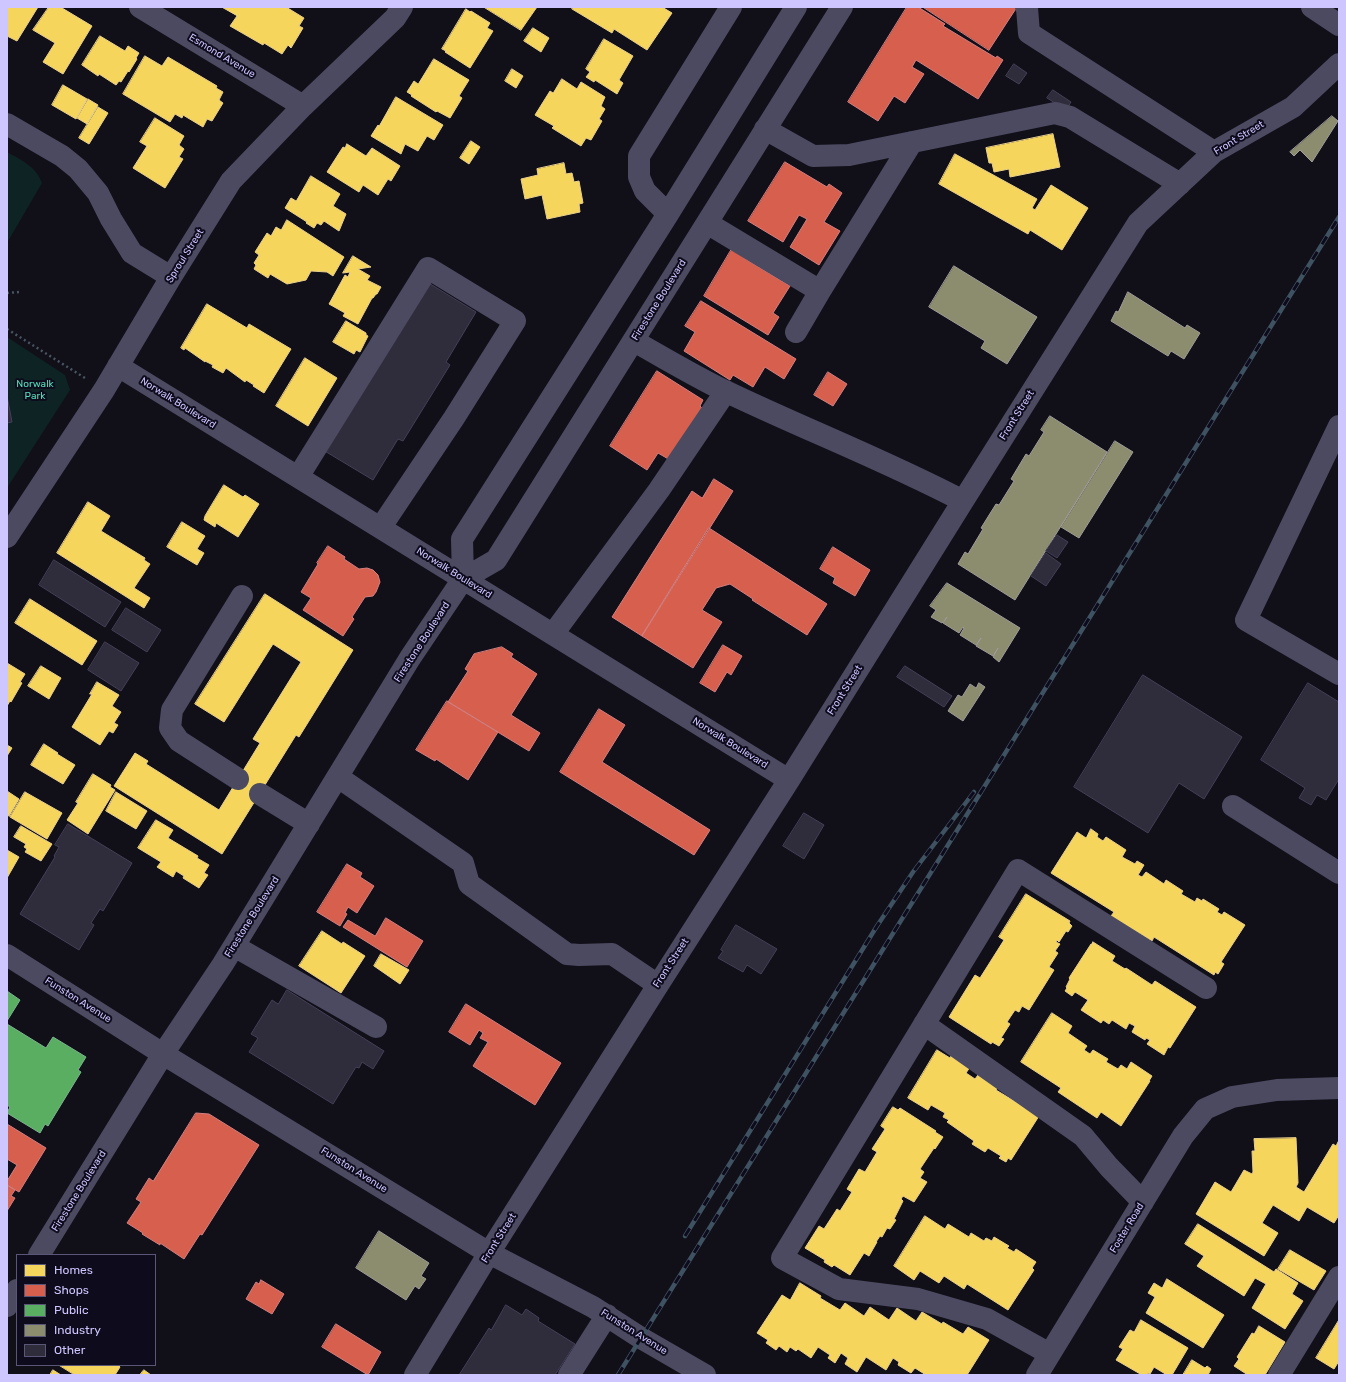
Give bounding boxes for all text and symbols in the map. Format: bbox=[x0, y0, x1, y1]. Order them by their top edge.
street label: Esmond Avenue bbox=[187, 31, 257, 81]
street label: Front Street bbox=[1212, 118, 1266, 158]
street label: Sproul Street bbox=[164, 227, 206, 285]
street label: Firestone Boulevard bbox=[629, 257, 689, 343]
street label: Norwalk Boulevard bbox=[138, 375, 218, 431]
park label: Norwalk Park bbox=[16, 378, 54, 402]
street label: Front Street bbox=[997, 388, 1037, 442]
street label: Norwalk Boulevard bbox=[414, 545, 494, 601]
street label: Firestone Boulevard bbox=[392, 600, 452, 684]
street label: Front Street bbox=[825, 663, 865, 717]
street label: Norwalk Boulevard bbox=[690, 715, 770, 771]
street label: Firestone Boulevard bbox=[222, 874, 282, 960]
street label: Front Street bbox=[651, 936, 691, 990]
street label: Funston Avenue bbox=[43, 975, 113, 1025]
street label: Funston Avenue bbox=[319, 1145, 389, 1195]
street label: Firestone Boulevard bbox=[49, 1148, 109, 1234]
street label: Foster Road bbox=[1107, 1201, 1147, 1255]
street label: Front Street bbox=[479, 1211, 519, 1265]
legend bbox=[16, 1254, 156, 1366]
text: Homes bbox=[54, 1263, 93, 1277]
text: Shops bbox=[54, 1283, 89, 1297]
text: Public bbox=[54, 1303, 89, 1317]
street label: Funston Avenue bbox=[599, 1307, 669, 1357]
text: Industry bbox=[54, 1323, 101, 1337]
text: Other bbox=[54, 1343, 85, 1357]

